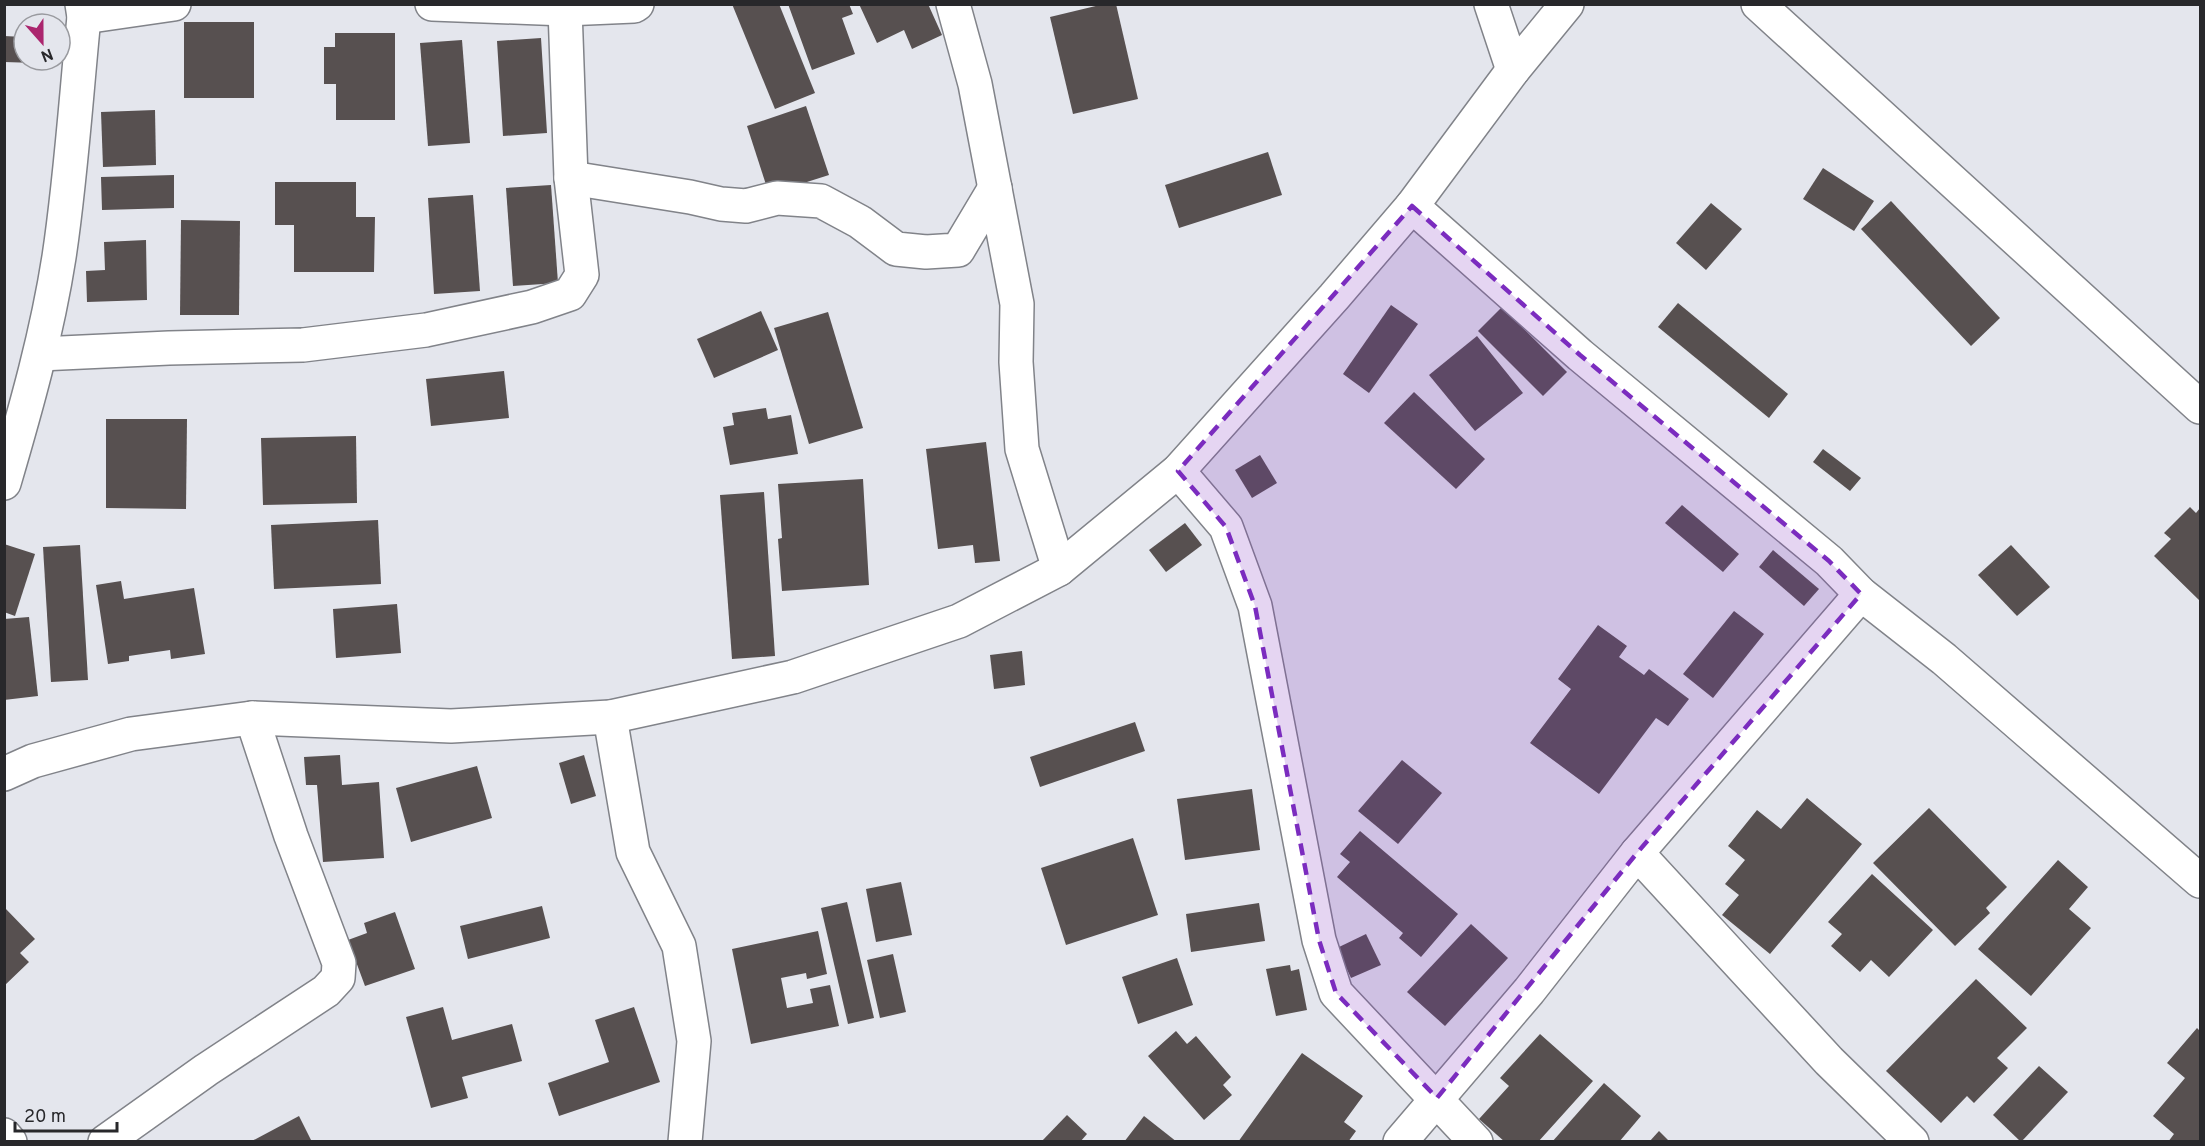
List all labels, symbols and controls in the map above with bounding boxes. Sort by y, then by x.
north arrow [12,12,72,72]
text: N [38,43,56,66]
scale bar [15,1095,117,1133]
text: 20 m [24,1106,66,1129]

